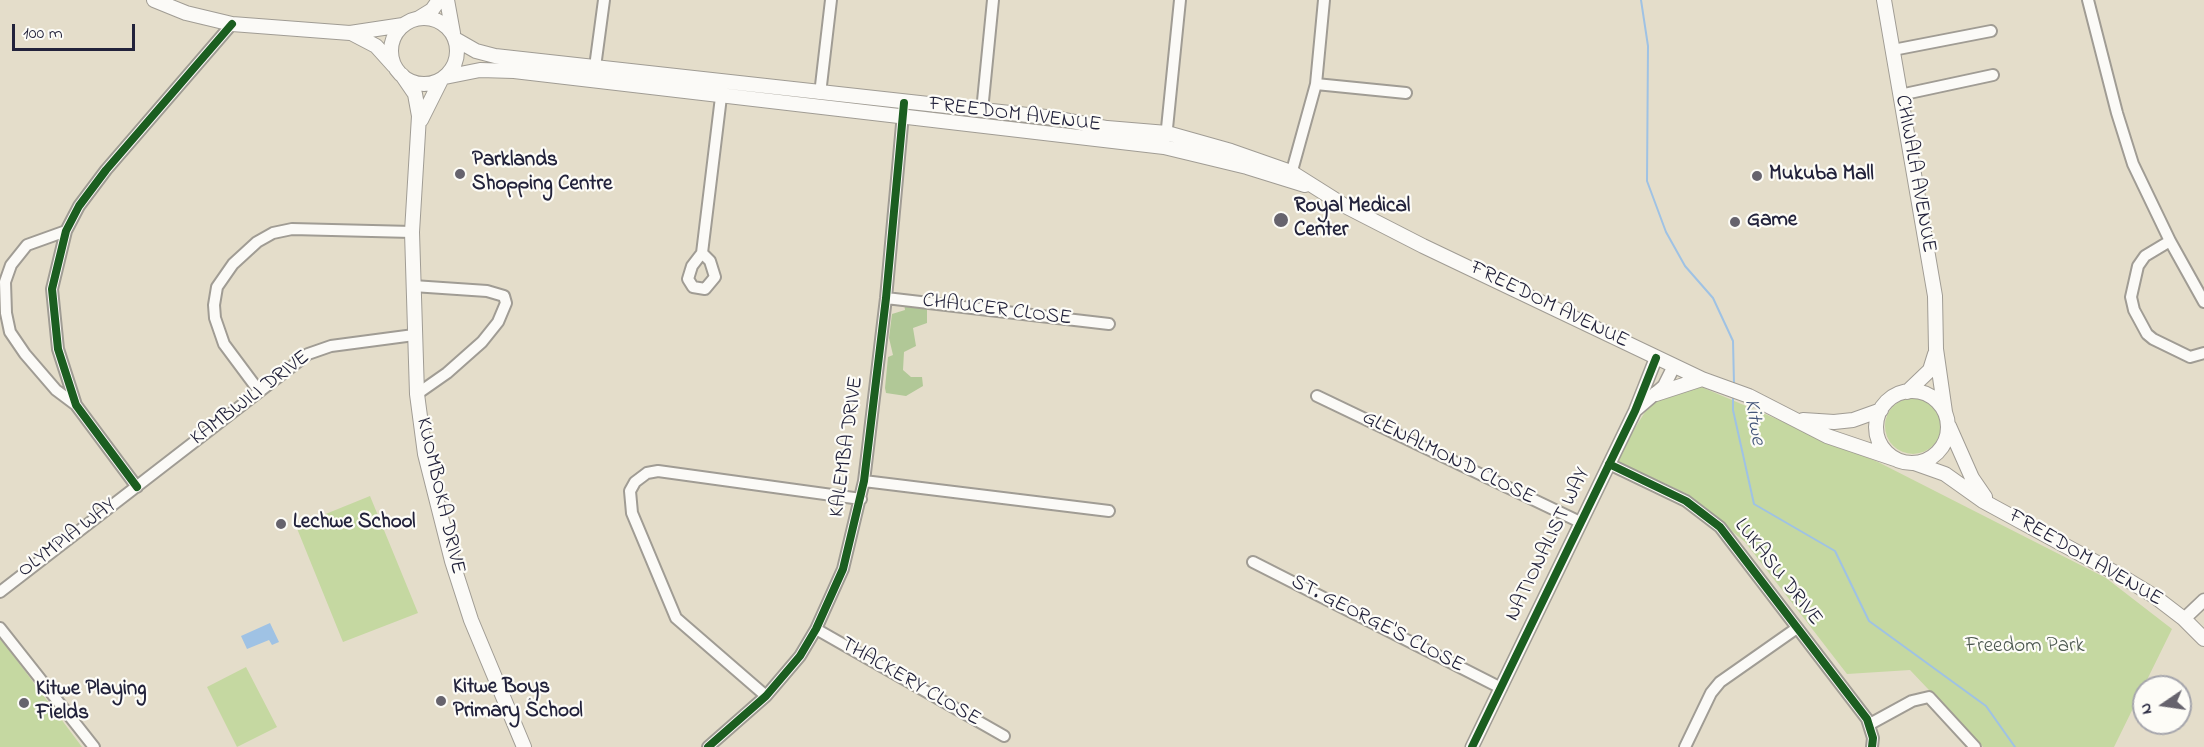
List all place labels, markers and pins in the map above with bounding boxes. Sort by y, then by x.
place label: Parklands Shopping Centre [472,149,612,199]
place label: Mukuba Mall [1769,163,1874,189]
marker: Parklands Shopping Centre [453,167,467,181]
marker: Mukuba Mall [1750,169,1764,183]
place label: Royal Medical Center [1294,195,1410,245]
place label: Game [1747,209,1797,235]
marker: Royal Medical Center [1272,211,1290,229]
marker: Game [1728,215,1742,229]
place label: Lechwe School [293,511,415,537]
marker: Lechwe School [274,517,288,531]
place label: Kitwe Boys Primary School [453,676,583,726]
place label: Kitwe Playing Fields [36,678,146,728]
marker: Kitwe Boys Primary School [434,694,448,708]
marker: Kitwe Playing Fields [17,696,31,710]

